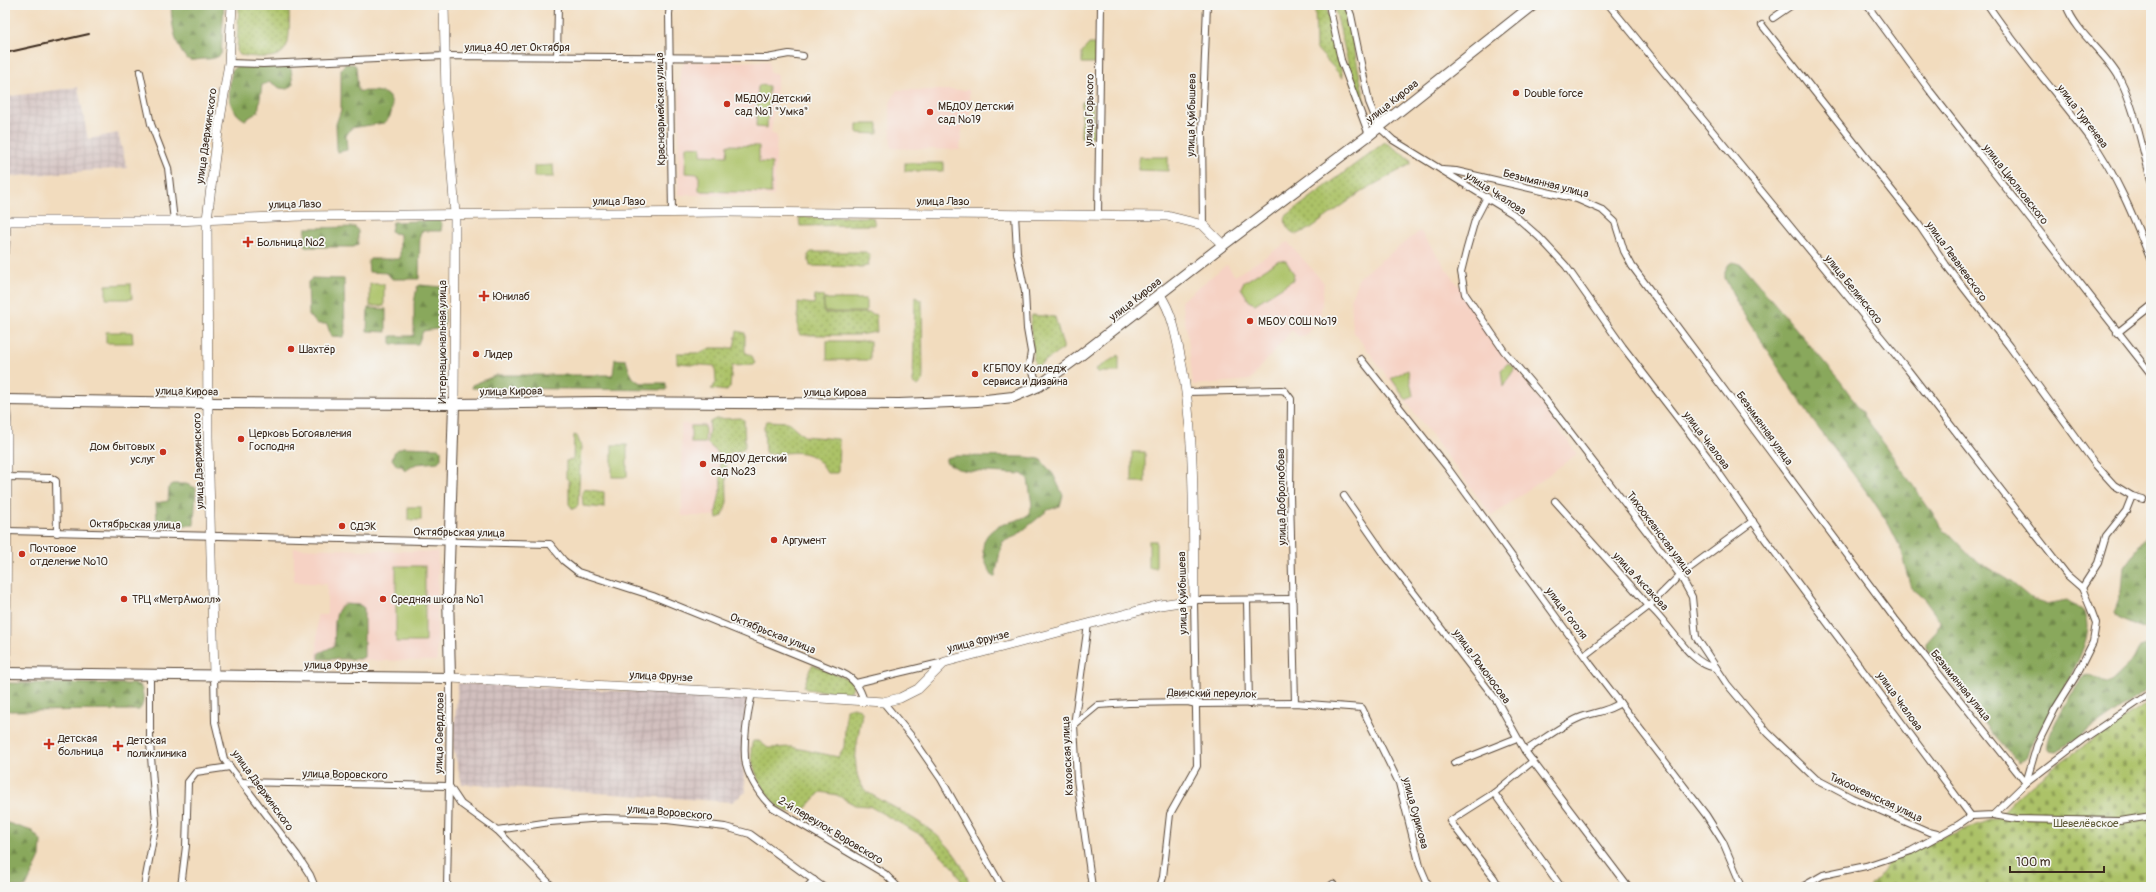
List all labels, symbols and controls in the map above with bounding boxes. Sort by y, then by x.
street label: улица 40 лет Октября [463,41,570,54]
street label: Красноармейская улица [653,52,668,166]
street label: улица Куйбышева [1184,73,1199,158]
street label: улица Горького [1082,74,1097,147]
street label: улица Кирова [1363,77,1421,126]
street label: улица Тургенева [2054,81,2111,151]
street label: улица Дзержинского [193,87,220,186]
place label: Double force [1524,87,1583,100]
marker: Double force [1511,88,1521,98]
place label: МБДОУ Детский сад №1 "Умка" [735,92,811,118]
marker: МБДОУ Детский сад №1 "Умка" [722,99,732,109]
place label: МБДОУ Детский сад №19 [938,100,1014,126]
marker: МБДОУ Детский сад №19 [925,107,935,117]
street label: улица Циолковского [1980,141,2051,227]
street label: Безымянная улица [1502,167,1590,200]
street label: улица Чкалова [1462,169,1528,218]
street label: улица Лазо [592,195,645,208]
street label: улица Лазо [916,195,969,208]
street label: улица Лазо [268,198,322,211]
street label: улица Леваневского [1923,218,1990,304]
marker: Больница №2 [242,236,254,248]
place label: Больница №2 [257,236,325,249]
street label: улица Белинского [1821,251,1885,326]
street label: улица Кирова [1106,275,1164,324]
street label: Интернациональная улица [436,280,449,404]
marker: Юнилаб [478,290,490,302]
place label: Юнилаб [493,290,530,303]
place label: МБОУ СОШ №19 [1258,315,1337,328]
marker: МБОУ СОШ №19 [1245,316,1255,326]
place label: Шахтёр [299,343,335,356]
marker: Шахтёр [286,344,296,354]
place label: Лидер [483,348,513,361]
marker: Лидер [471,349,481,359]
place label: КГБПОУ Колледж сервиса и дизайна [983,362,1068,388]
marker: КГБПОУ Колледж сервиса и дизайна [970,369,980,379]
street label: улица Кирова [155,384,218,399]
street label: улица Кирова [479,384,542,399]
street label: улица Кирова [803,386,866,399]
street label: Безымянная улица [1734,389,1796,468]
street label: улица Чкалова [1680,408,1733,472]
street label: улица Дзержинского [190,412,207,510]
place label: Церковь Богоявления Господня [249,427,351,453]
marker: Церковь Богоявления Господня [236,434,246,444]
place label: Дом бытовых услуг [89,440,155,466]
marker: Дом бытовых услуг [158,447,168,457]
street label: улица Добролюбова [1274,448,1289,547]
place label: МБДОУ Детский сад №23 [711,452,787,478]
marker: МБДОУ Детский сад №23 [698,459,708,469]
street label: Тихоокеанская улица [1624,489,1695,578]
street label: Октябрьская улица [89,517,181,532]
place label: СДЭК [350,520,376,533]
marker: СДЭК [337,521,347,531]
street label: Октябрьская улица [413,525,505,540]
place label: Аргумент [782,534,827,547]
marker: Аргумент [769,535,779,545]
place label: Почтовое отделение №10 [30,542,108,568]
marker: Почтовое отделение №10 [17,549,27,559]
street label: улица Аксакова [1609,549,1671,613]
street label: улица Куйбышева [1175,551,1190,636]
street label: улица Гоголя [1542,584,1590,642]
place label: ТРЦ «МетрАмолл» [132,593,221,606]
place label: Средняя школа №1 [391,593,484,606]
marker: ТРЦ «МетрАмолл» [119,594,129,604]
marker: Средняя школа №1 [378,594,388,604]
street label: Октябрьская улица [728,610,818,657]
street label: улица Ломоносова [1450,626,1513,706]
street label: улица Фрунзе [945,627,1011,656]
street label: Безымянная улица [1928,647,1993,724]
street label: улица Фрунзе [303,658,368,673]
street label: улица Фрунзе [628,668,693,685]
street label: улица Чкалова [1873,669,1925,733]
street label: Двинский переулок [1166,686,1257,701]
street label: улица Свердлова [432,692,447,775]
street label: Каховская улица [1059,716,1076,796]
place label: Детская больница [57,732,103,758]
place label: Детская поликлиника [126,734,187,760]
marker: Детская больница [43,738,55,750]
marker: Детская поликлиника [112,740,124,752]
street label: улица Дзержинского [228,747,296,833]
street label: улица Воровского [301,767,388,782]
street label: Тихоокеанская улица [1827,770,1924,825]
street label: улица Сурикова [1399,775,1431,850]
street label: 2-й переулок Воровского [776,794,886,867]
street label: улица Воровского [626,802,713,823]
park label: Шевелёвское [2054,817,2119,830]
scale bar [2010,848,2104,874]
text: 100 m [2016,855,2051,870]

